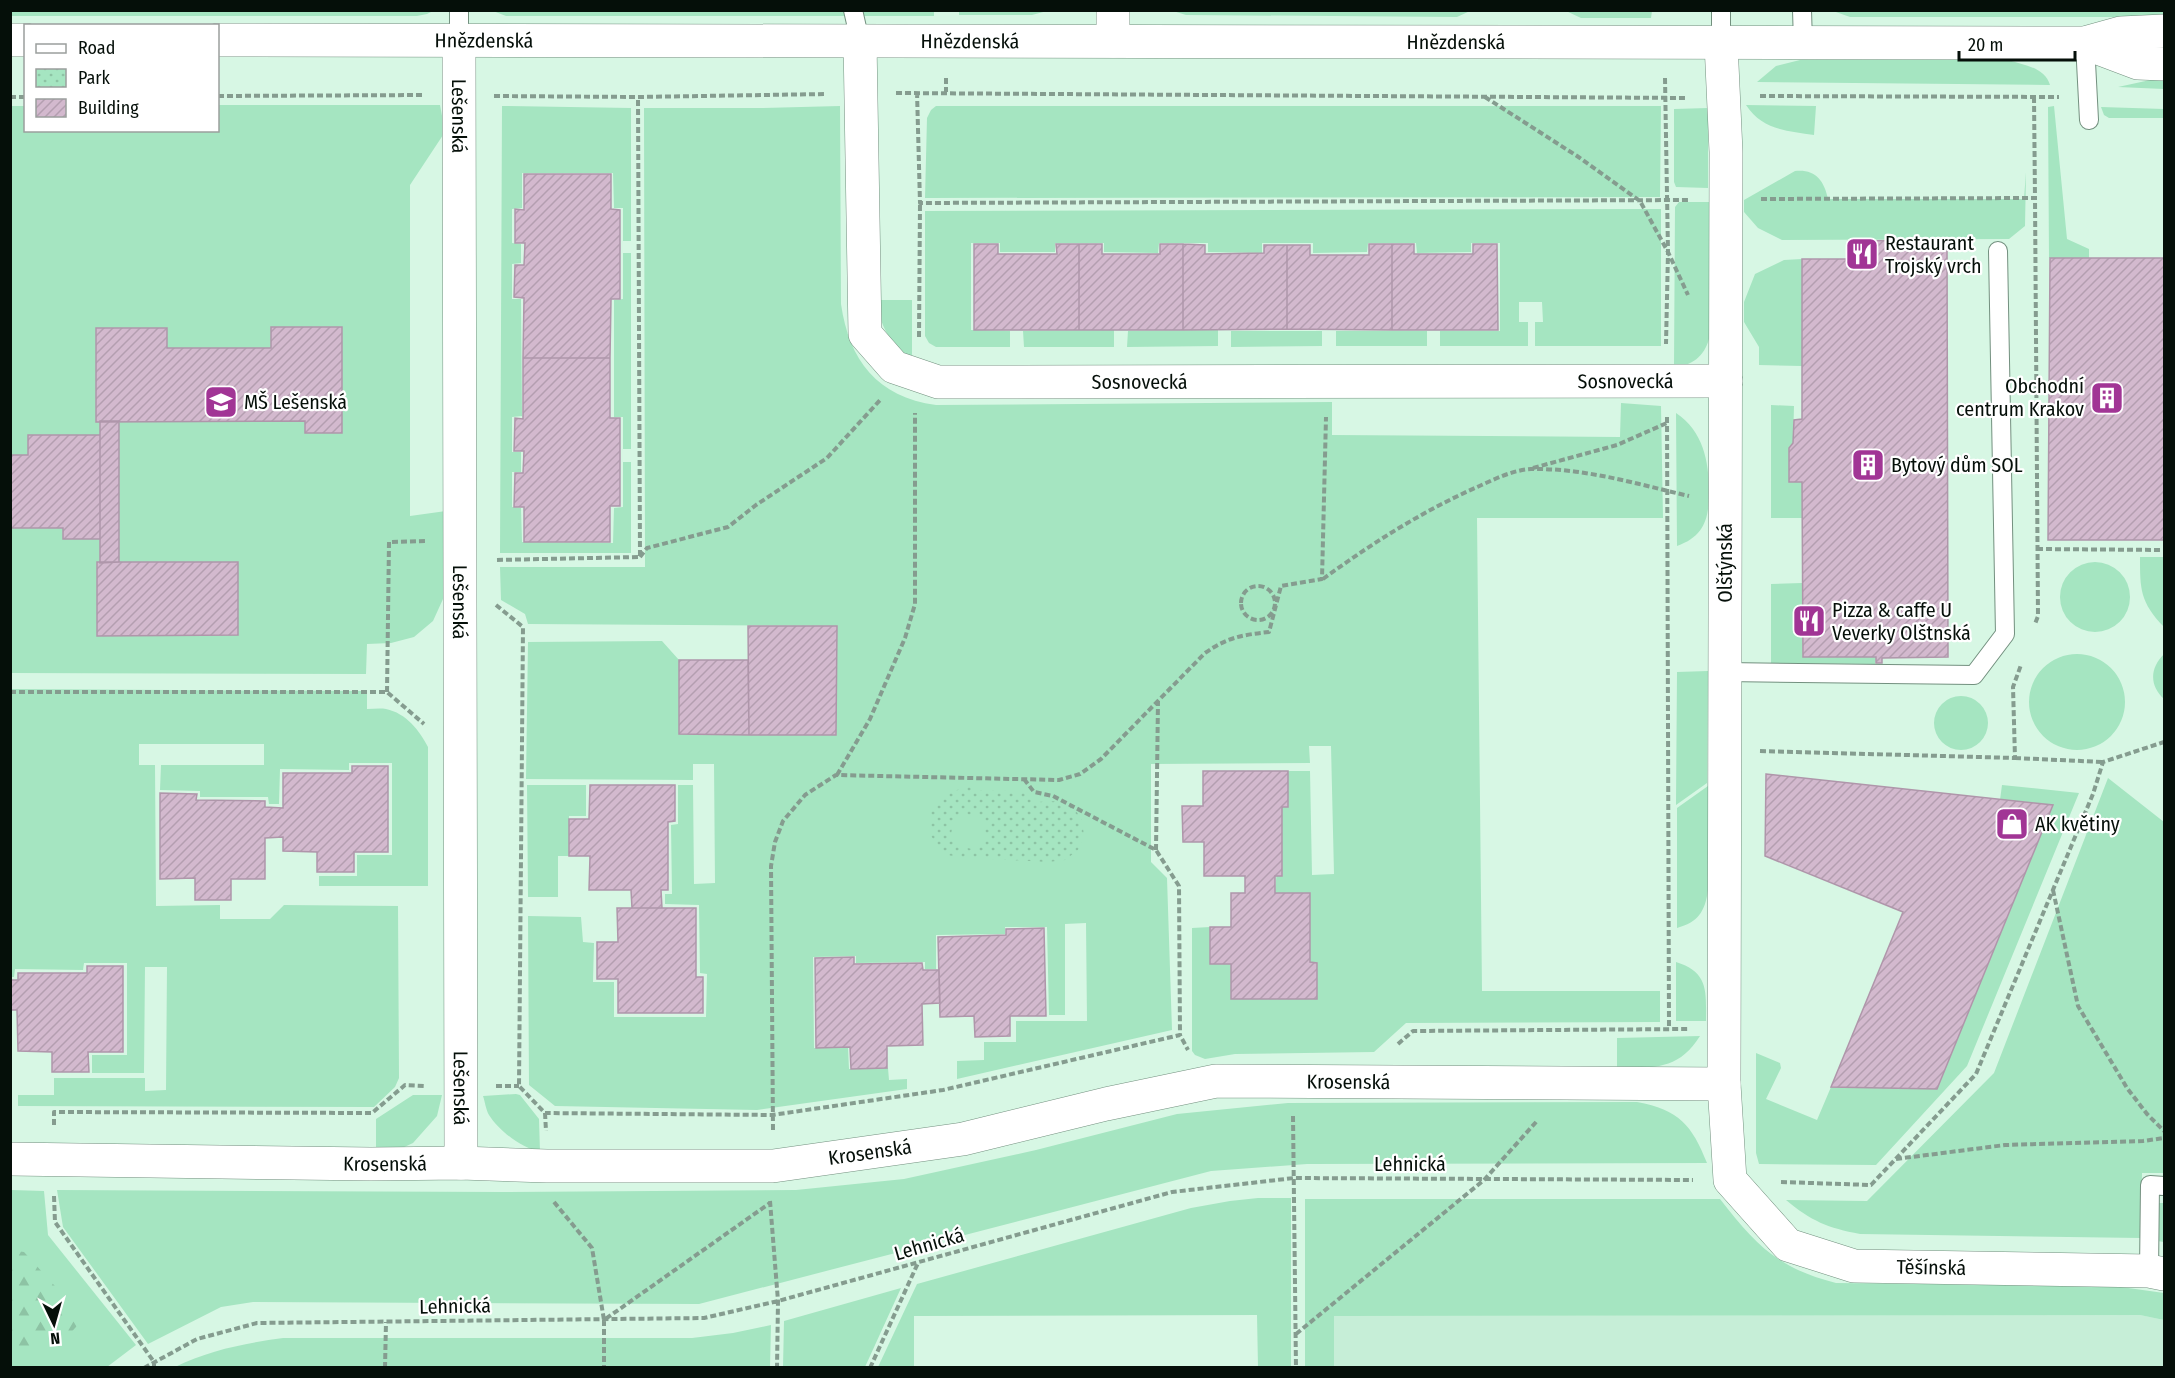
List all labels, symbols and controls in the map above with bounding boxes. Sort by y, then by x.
legend [24,24,219,132]
scale bar [1959,24,2074,62]
street label: Hnězdenská [435,28,533,53]
street label: Hnězdenská [921,29,1019,53]
street label: Hnězdenská [1407,30,1505,54]
text: 20 m [1968,34,2003,56]
text: Road [78,37,115,59]
text: Park [78,67,111,89]
street label: Lešenská [447,79,471,153]
text: Building [78,97,139,119]
place label: Restaurant Trojský vrch [1885,231,1982,278]
restaurant icon: Restaurant Trojský vrch [1844,236,1880,272]
street label: Sosnovecká [1577,369,1674,393]
street label: Sosnovecká [1091,370,1188,394]
place label: Obchodní centrum Krakov [1956,374,2084,421]
building icon: Obchodní centrum Krakov [2089,380,2125,416]
school or university icon: MŠ Lešenská [203,384,239,420]
place label: MŠ Lešenská [244,390,347,414]
building icon: Bytový dům SOL [1850,447,1886,483]
place label: Bytový dům SOL [1891,453,2023,477]
street label: Olštýnská [1713,523,1737,603]
street label: Lešenská [448,565,472,639]
place label: Pizza & caffe U Veverky Olštnská [1832,598,1971,645]
restaurant icon: Pizza & caffe U Veverky Olštnská [1791,603,1827,639]
shop icon: AK květiny [1994,806,2030,842]
place label: AK květiny [2035,812,2120,836]
street label: Lešenská [449,1051,473,1125]
street label: Krosenská [1306,1070,1390,1094]
street label: Krosenská [827,1134,913,1170]
street label: Krosenská [343,1151,427,1176]
street label: Lehnická [1374,1152,1446,1176]
street label: Lehnická [891,1223,967,1265]
street label: Těšínská [1896,1255,1966,1280]
street label: Lehnická [419,1293,491,1319]
north arrow [24,1294,84,1354]
text: N [50,1329,61,1348]

